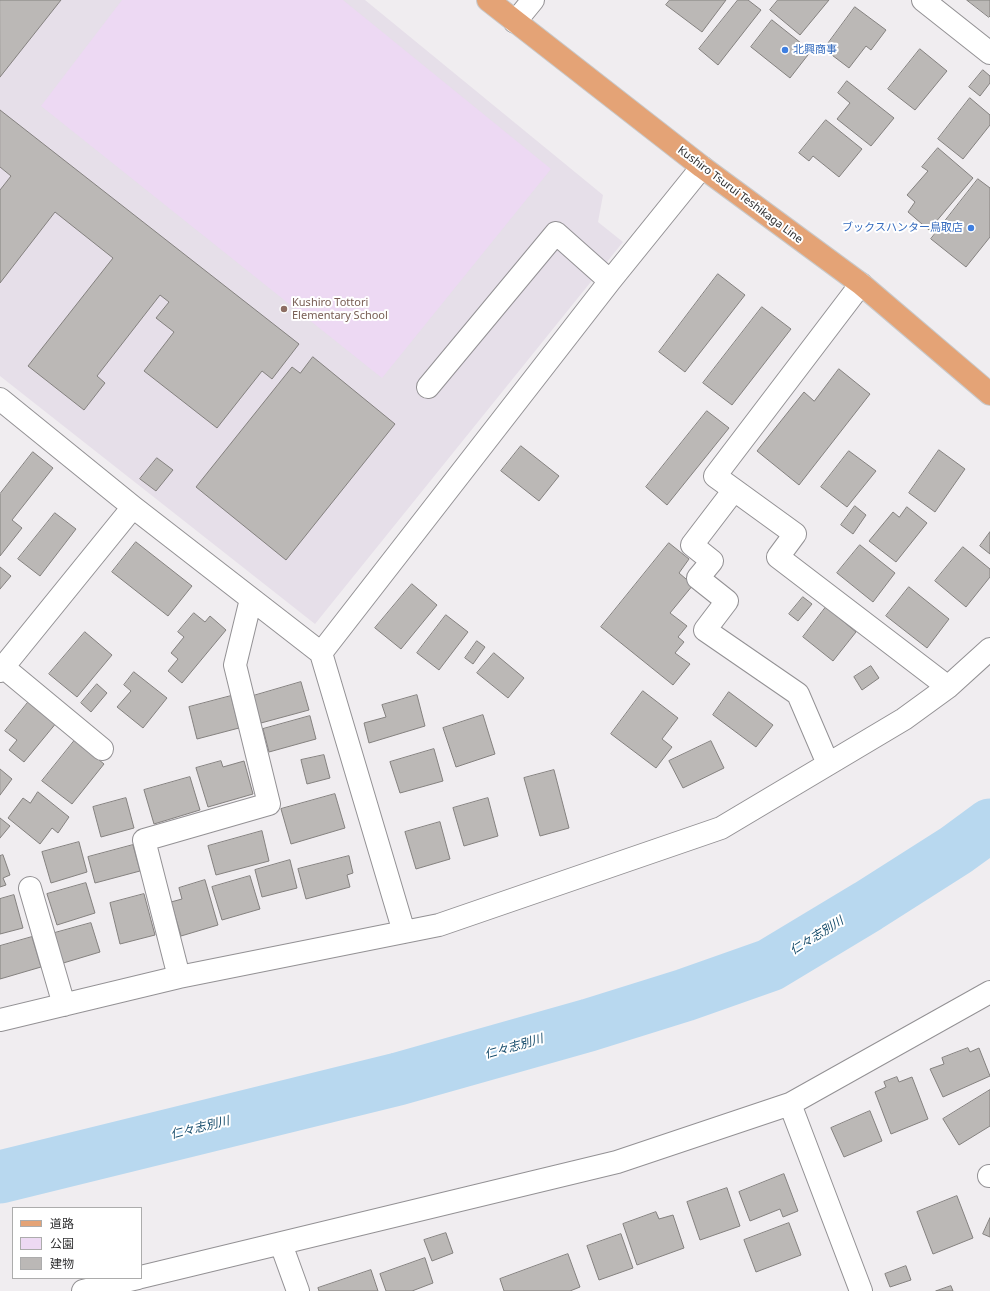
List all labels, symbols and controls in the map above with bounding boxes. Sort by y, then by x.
place label: 北興商事 [793,43,837,57]
marker: 北興商事 [780,45,790,55]
street label: Kushiro Tsurui Teshikaga Line [675,144,805,246]
place label: ブックスハンター鳥取店 [842,221,963,235]
marker: ブックスハンター鳥取店 [966,223,976,233]
place label: Kushiro Tottori Elementary School [292,296,388,322]
marker: Kushiro Tottori Elementary School [279,304,289,314]
water label: 仁々志別川 [788,914,846,958]
water label: 仁々志別川 [483,1032,545,1062]
water label: 仁々志別川 [169,1114,231,1142]
legend [12,1207,142,1279]
text: 道路 [50,1215,74,1232]
text: 公園 [50,1235,74,1252]
text: 建物 [50,1255,74,1272]

